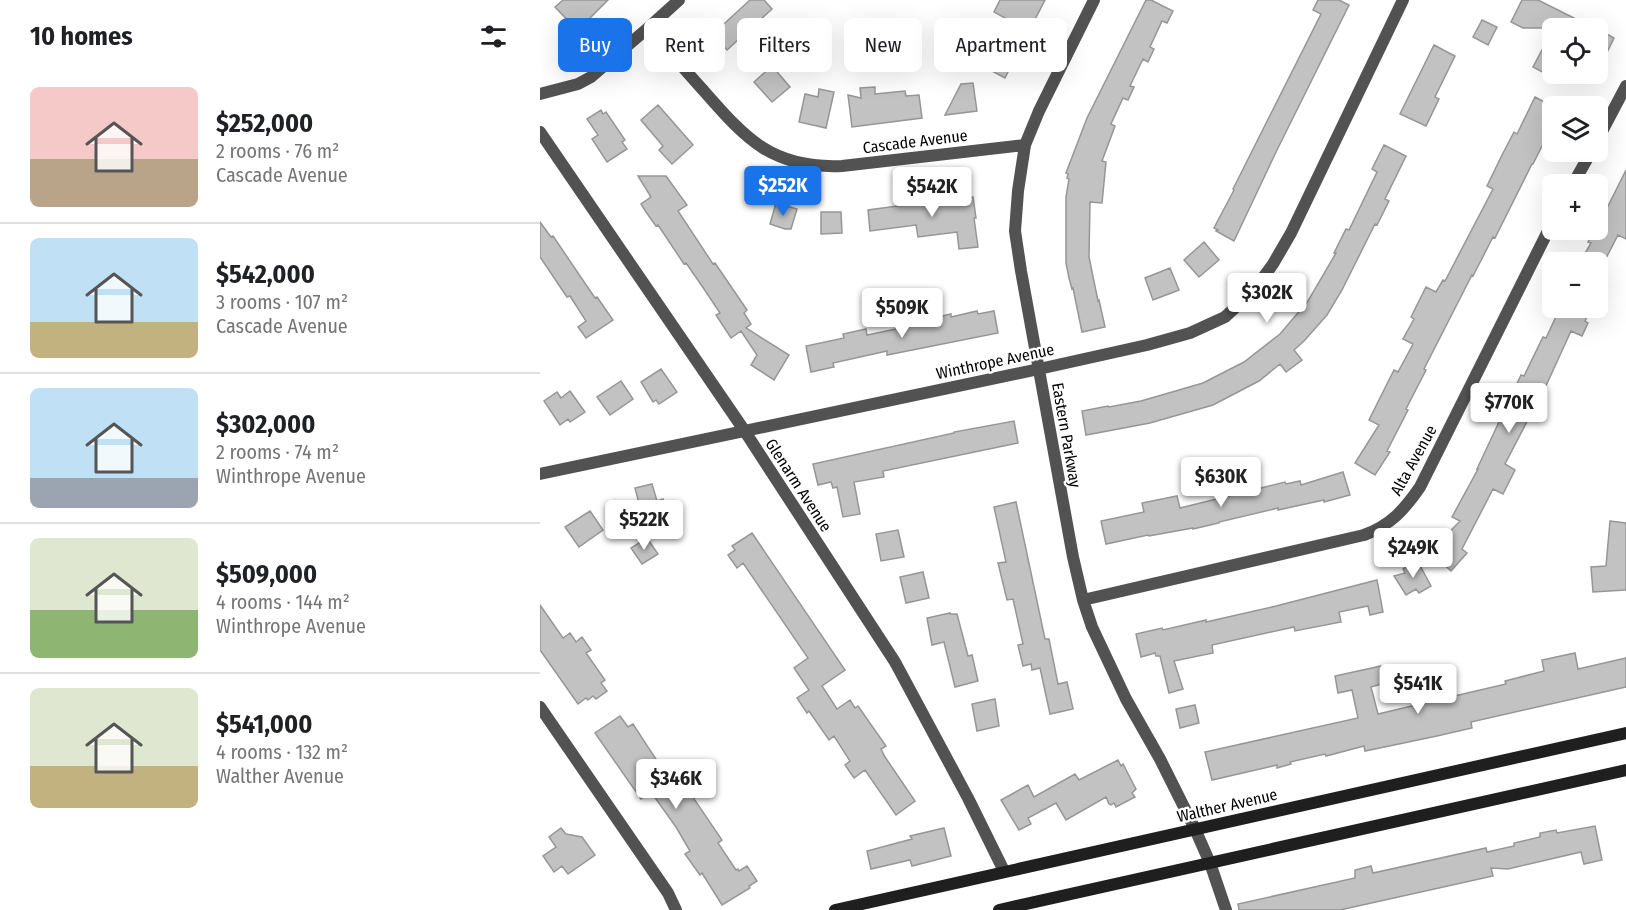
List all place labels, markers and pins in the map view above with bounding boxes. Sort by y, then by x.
pin: $252K [741,166,825,217]
pin: $542K [890,167,974,218]
pin: $302K [1225,273,1309,324]
pin: $509K [860,288,944,339]
pin: $770K [1467,383,1551,434]
pin: $630K [1179,457,1263,508]
pin: $522K [602,500,686,551]
pin: $249K [1371,528,1455,579]
pin: $541K [1376,664,1460,715]
pin: $346K [634,759,718,810]

